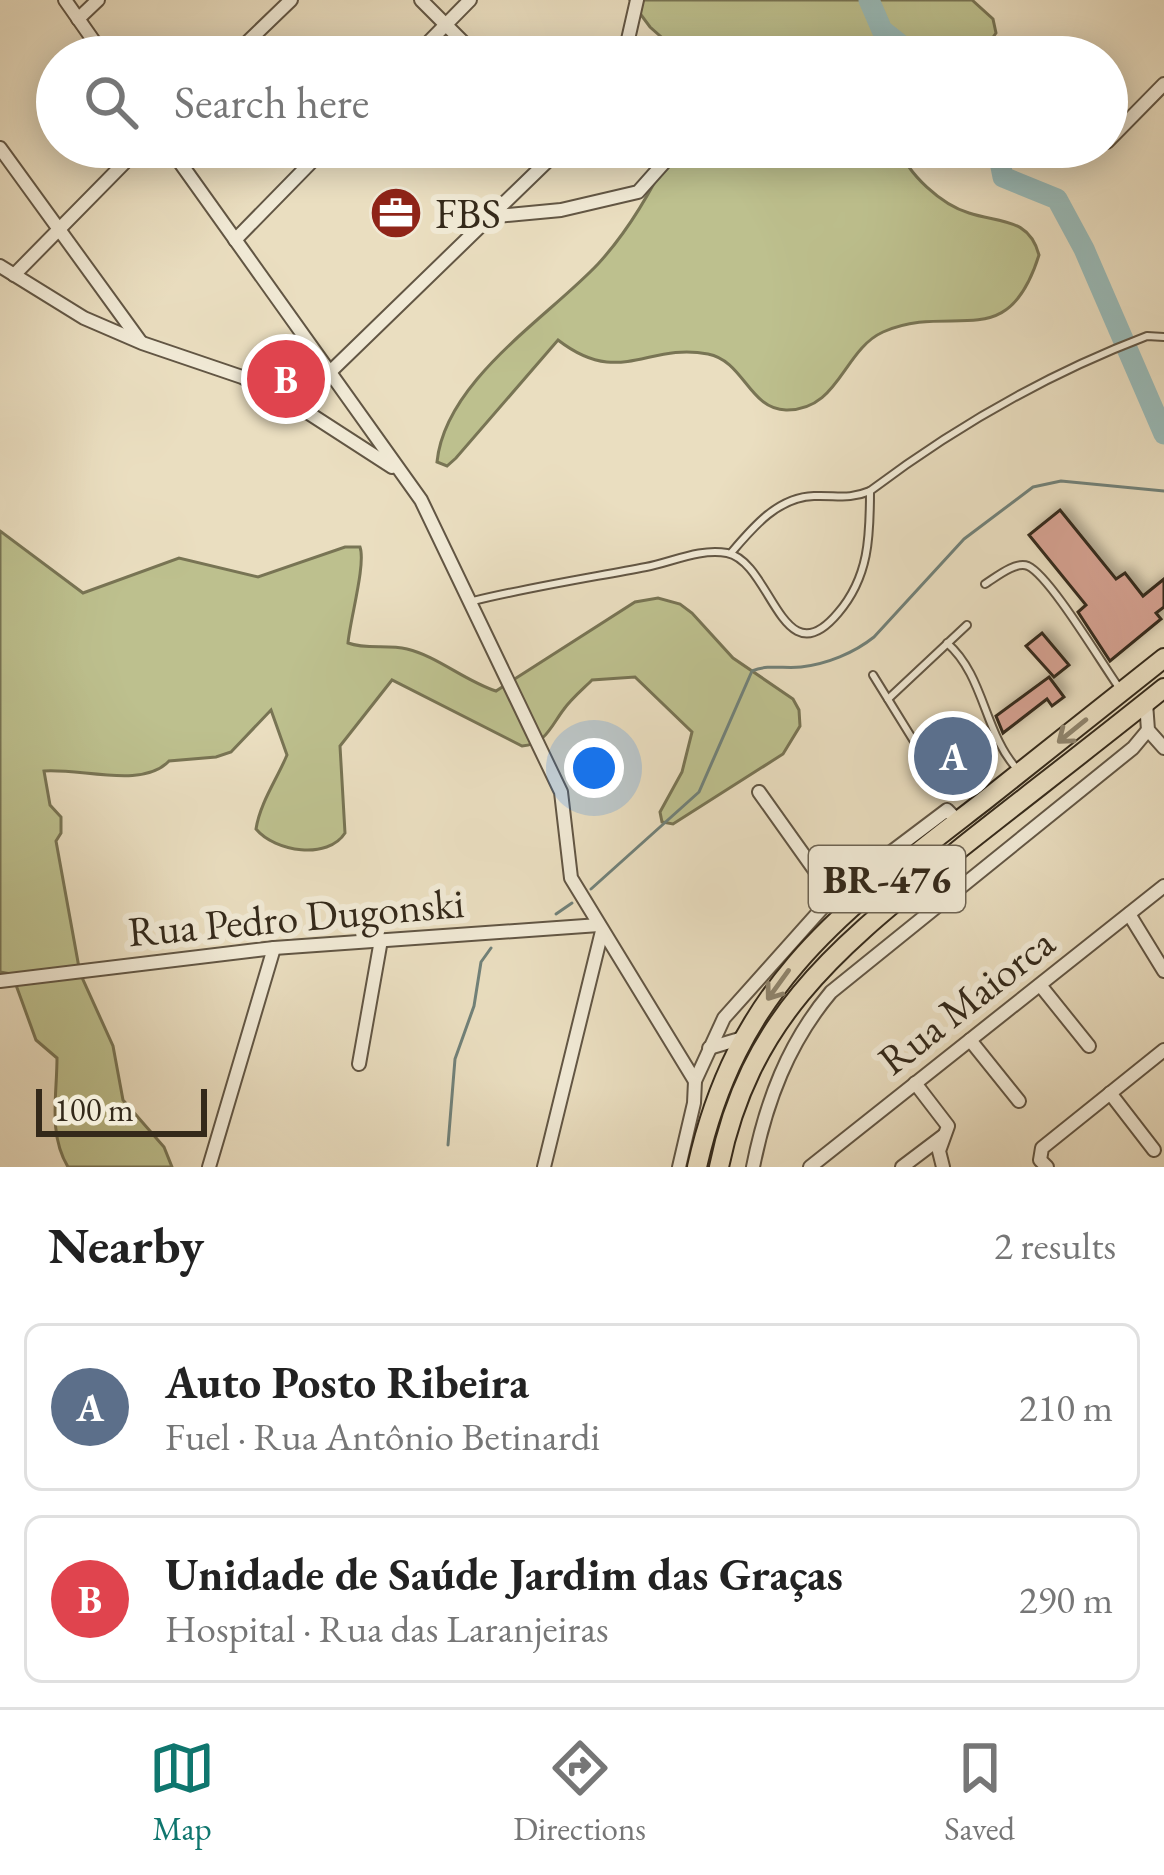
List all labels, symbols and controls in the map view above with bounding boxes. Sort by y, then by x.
search box [36,36,1128,168]
icon: search [78,69,144,135]
text: Search here [174,73,369,131]
office icon: FBS [368,185,424,241]
place label: FBS [435,186,501,241]
pin: B [247,334,325,424]
pin: A [914,711,992,801]
one-way arrow [1057,717,1089,744]
your location [564,738,624,798]
road number: BR-476 [809,846,965,912]
street label: Rua Pedro Dugonski [126,875,466,959]
street label: Rua Maiorca [867,915,1066,1087]
one-way arrow [765,968,791,1001]
scale bar [36,1083,207,1136]
text: 100 m [54,1088,134,1131]
text: Nearby [48,1212,204,1278]
text: 2 results [994,1220,1116,1271]
text: Auto Posto Ribeira [165,1353,529,1411]
text: A [76,1382,104,1433]
text: 210 m [1019,1382,1113,1433]
text: Fuel · Rua Antônio Betinardi [165,1411,600,1462]
text: Unidade de Saúde Jardim das Graças [165,1545,843,1603]
text: B [78,1574,102,1625]
text: 290 m [1019,1574,1113,1625]
text: Hospital · Rua das Laranjeiras [165,1603,609,1654]
tab: Map [149,1735,215,1850]
tab: Directions [513,1735,646,1850]
tab: Saved [944,1735,1015,1850]

